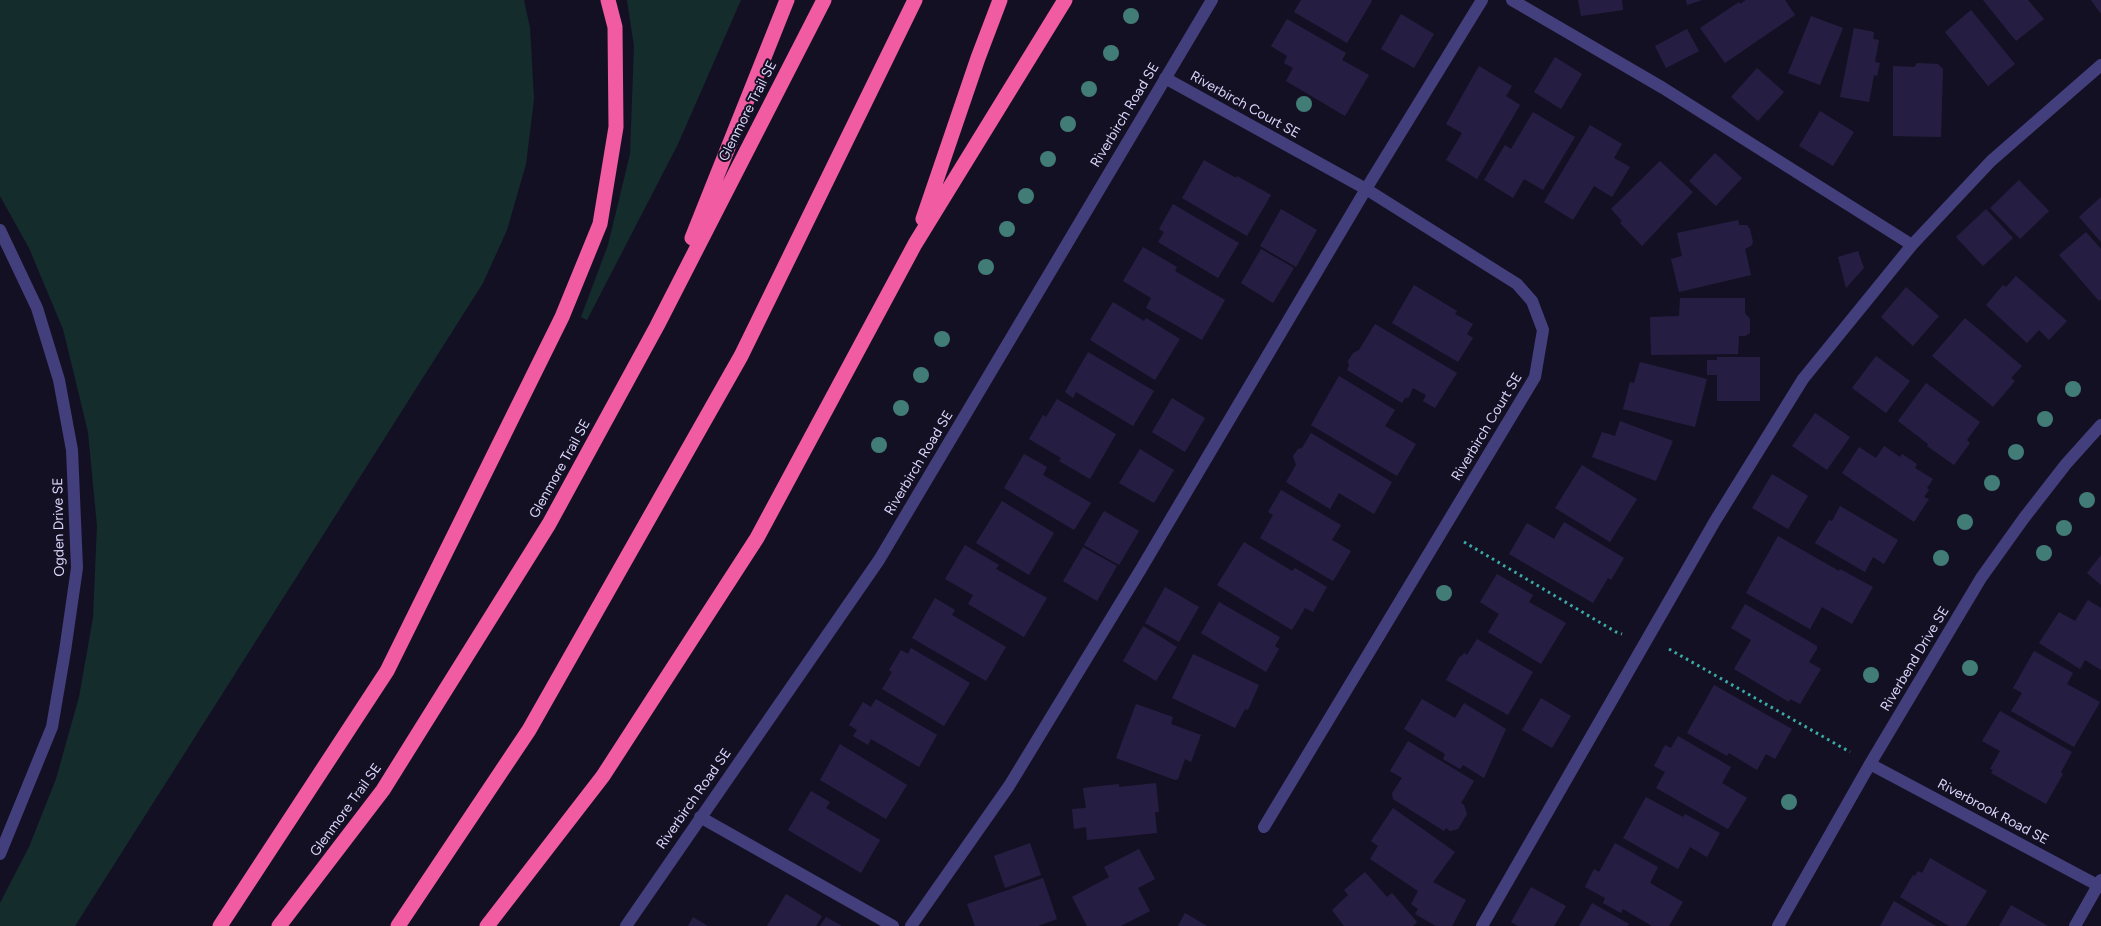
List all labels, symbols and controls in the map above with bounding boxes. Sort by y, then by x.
street label: Glenmore Trail SE [715,58,781,164]
street label: Riverbirch Road SE [1087,60,1163,170]
street label: Riverbirch Court SE [1187,68,1303,142]
street label: Riverbirch Court SE [1448,370,1526,484]
street label: Riverbirch Road SE [881,408,957,518]
street label: Glenmore Trail SE [526,417,594,521]
street label: Ogden Drive SE [50,477,68,577]
street label: Riverbend Drive SE [1877,603,1953,715]
street label: Riverbirch Road SE [653,745,735,853]
street label: Glenmore Trail SE [307,760,385,860]
street label: Riverbrook Road SE [1935,776,2051,848]

